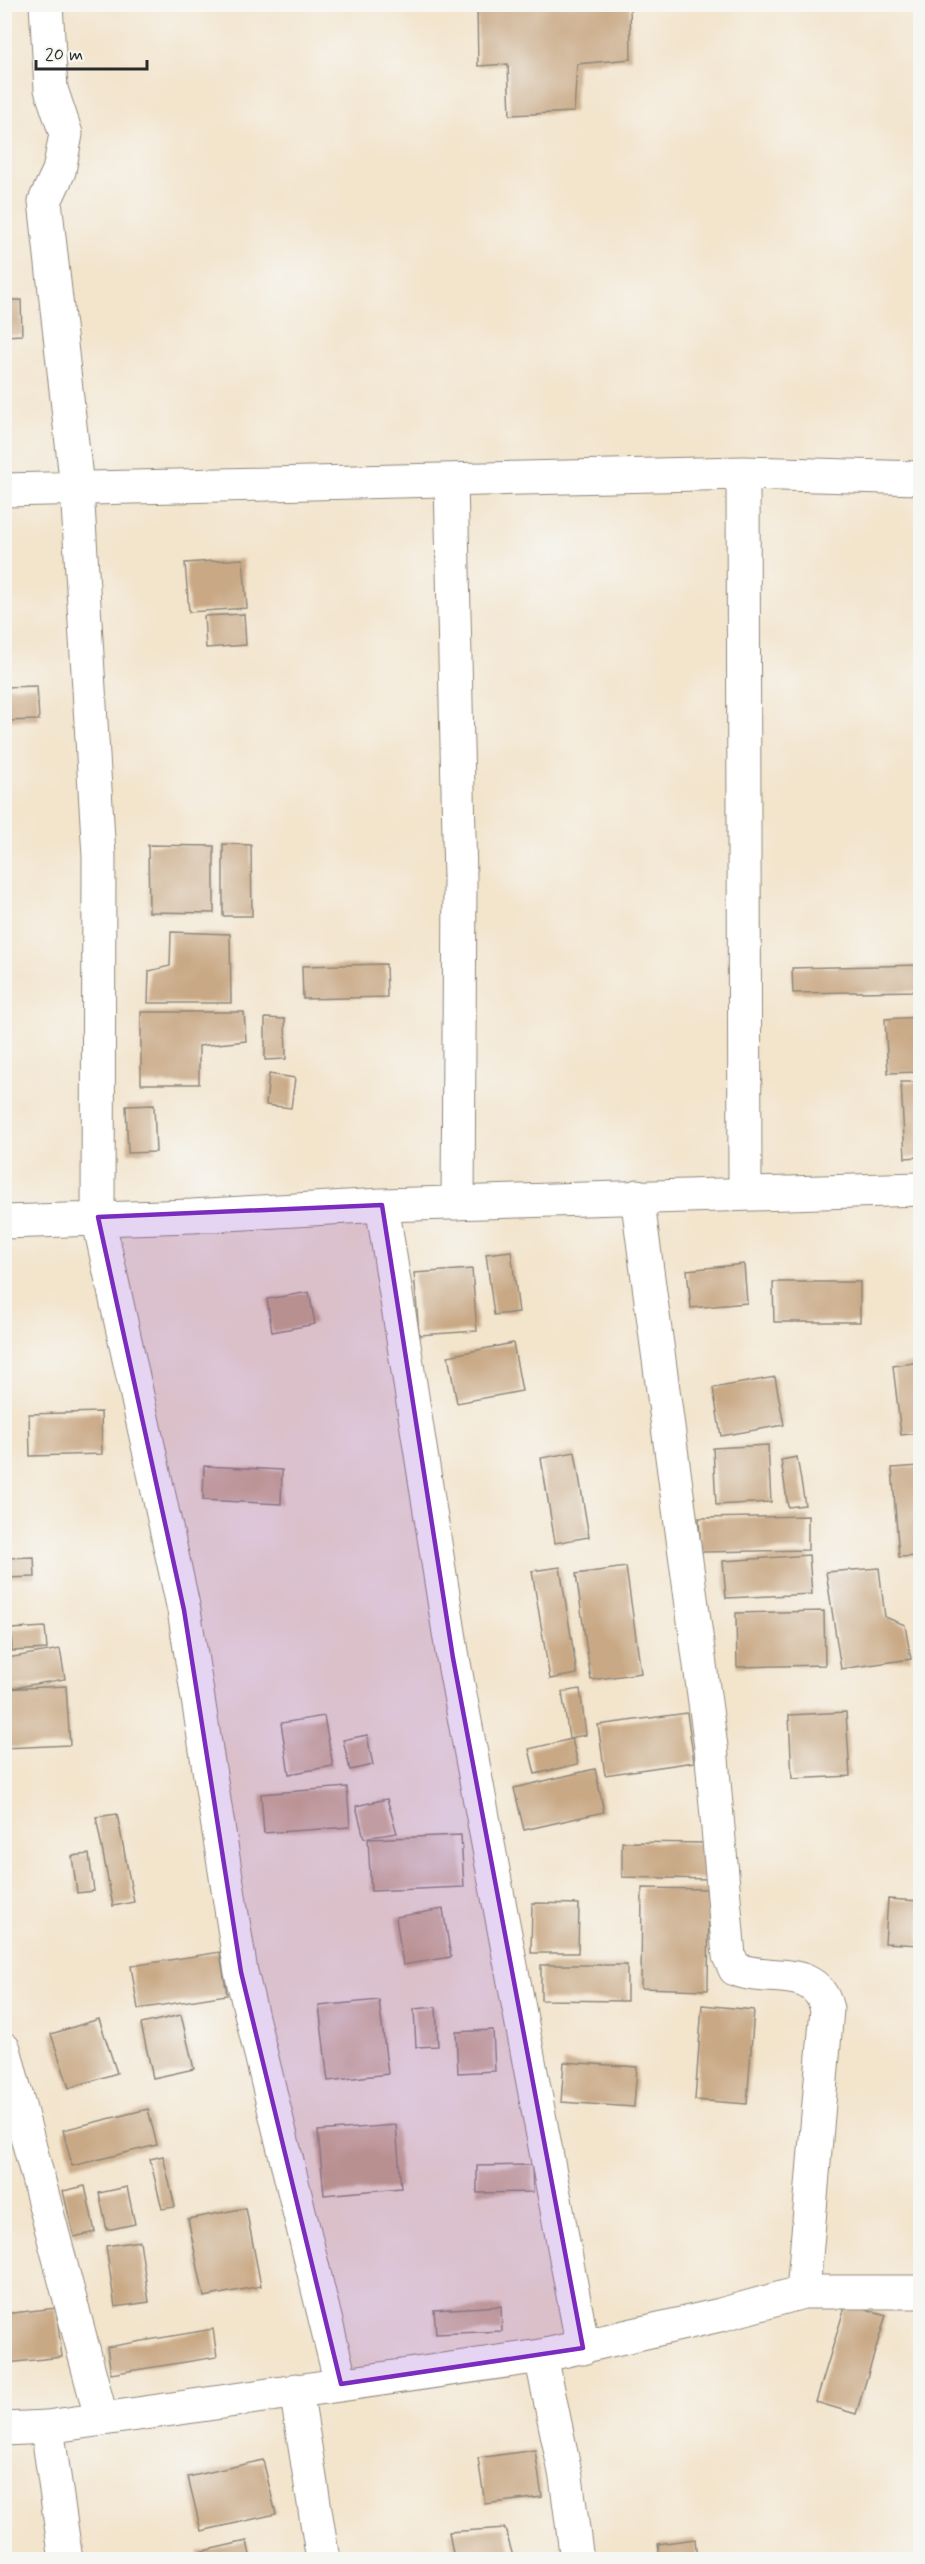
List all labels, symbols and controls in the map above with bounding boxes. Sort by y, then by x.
scale bar [36,33,147,71]
text: 20 m [45,43,83,67]

